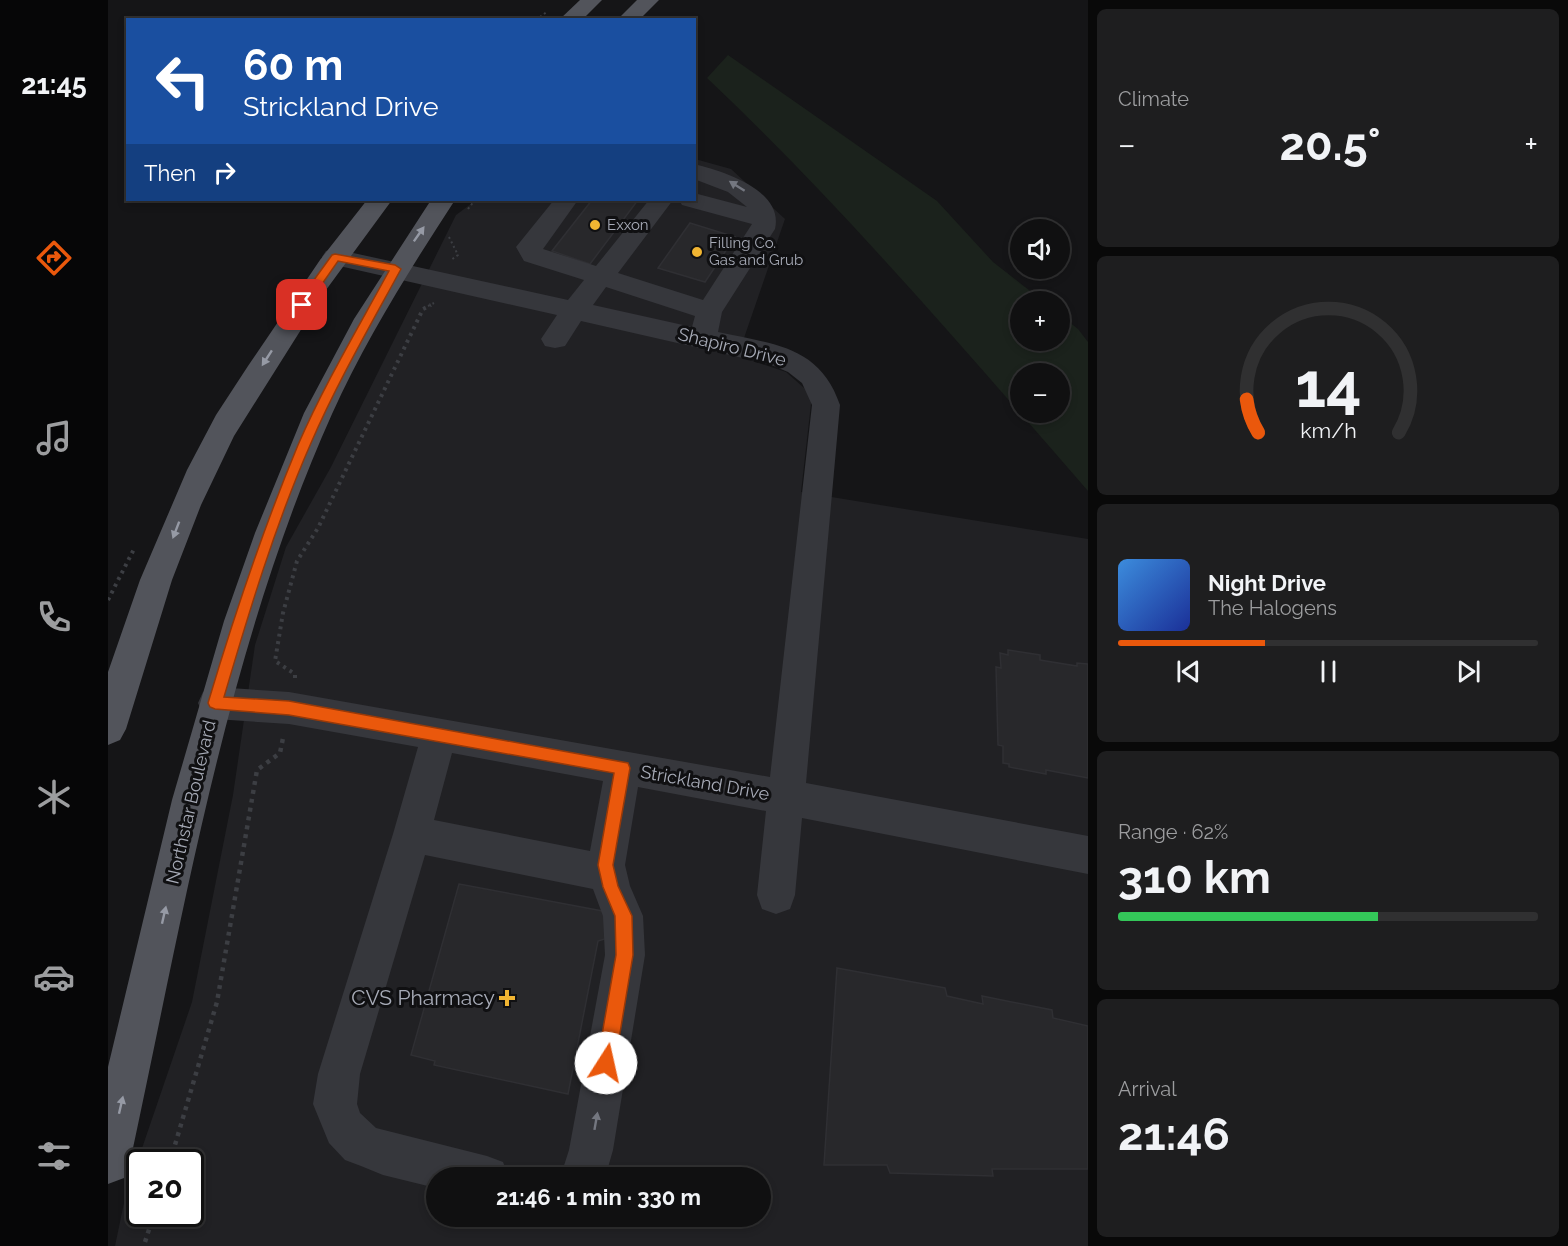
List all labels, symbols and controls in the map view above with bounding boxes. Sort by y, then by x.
text: 60 m [243,41,343,90]
icon: left [144,42,222,120]
text: 21:45 [21,69,87,100]
text: Climate [1118,87,1189,111]
text: Strickland Drive [243,91,439,122]
text: 20.5° [1280,118,1380,171]
text: − [1118,125,1136,164]
text: + [1524,125,1538,164]
icon: right [208,156,241,189]
text: Then [144,160,196,186]
one-way arrow [728,181,745,192]
place label: Exxon [607,216,649,234]
marker: Exxon [588,218,602,232]
map controls [1010,219,1070,423]
button: sound [1010,219,1070,279]
one-way arrow [413,227,425,243]
place label: Filling Co. Gas and Grub [709,234,803,269]
icon: directions [33,237,75,279]
marker: Filling Co. Gas and Grub [690,245,704,259]
pin [276,279,327,330]
icon: arrive [285,288,318,321]
button: + [1010,291,1070,351]
street label: Shapiro Drive [676,323,789,370]
text: 14 [1295,348,1361,422]
one-way arrow [261,349,273,365]
button: − [1010,363,1070,423]
icon: music [33,417,75,459]
text: km/h [1300,418,1356,443]
one-way arrow [171,521,181,539]
text: Night Drive [1208,570,1326,596]
icon: phone [33,596,75,638]
text: The Halogens [1208,596,1337,620]
icon: previous [1172,655,1205,688]
icon: pause [1312,655,1345,688]
icon: next [1452,655,1485,688]
street label: Northstar Boulevard [161,718,220,886]
street label: Strickland Drive [639,761,772,804]
icon: climate [33,776,75,818]
text: Range · 62% [1118,820,1228,844]
text: 310 km [1118,851,1271,904]
one-way arrow [160,905,170,924]
icon: car [33,956,75,998]
place label: CVS Pharmacy [351,985,495,1010]
marker: CVS Pharmacy [500,991,514,1005]
position arrow [574,1031,638,1095]
text: Arrival [1118,1077,1177,1101]
one-way arrow [117,1095,126,1114]
text: 21:46 [1118,1108,1230,1161]
one-way arrow [592,1111,601,1130]
icon: filters [33,1135,75,1177]
speed limit sign: 20 [126,1149,204,1227]
text: 21:46 · 1 min · 330 m [496,1184,701,1210]

